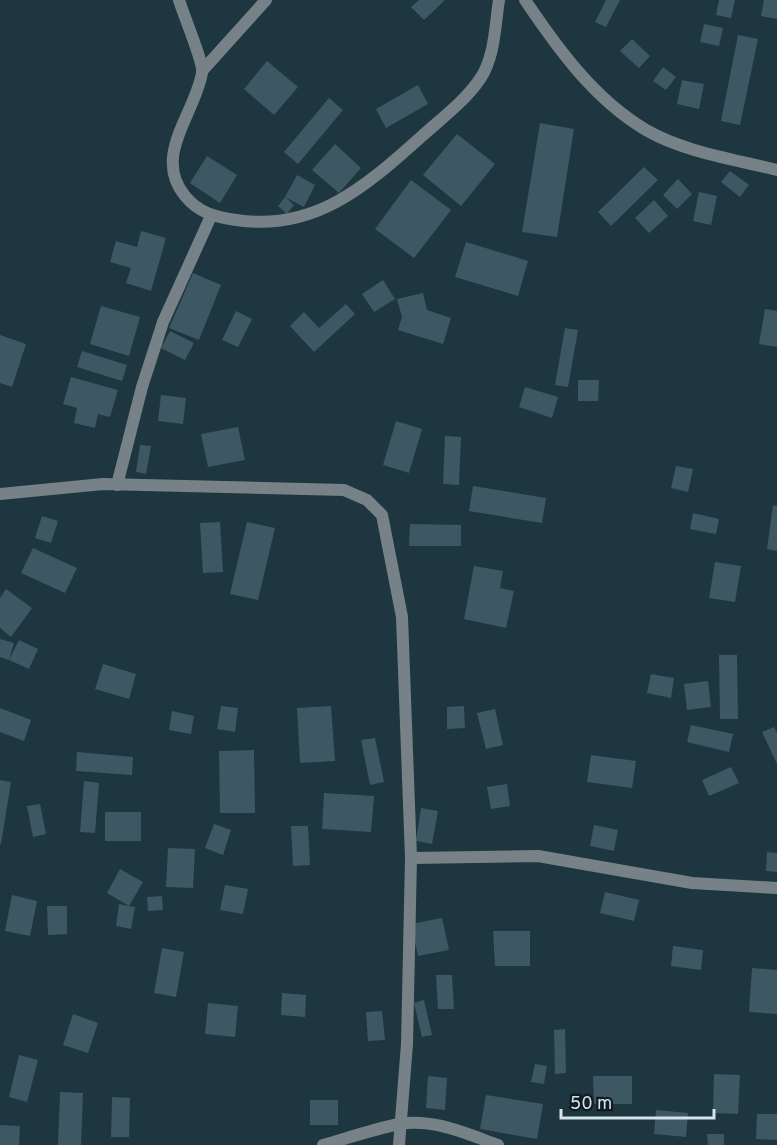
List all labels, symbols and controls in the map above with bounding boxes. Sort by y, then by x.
scale bar [561,1082,714,1120]
text: 50 m [570,1093,612,1116]

